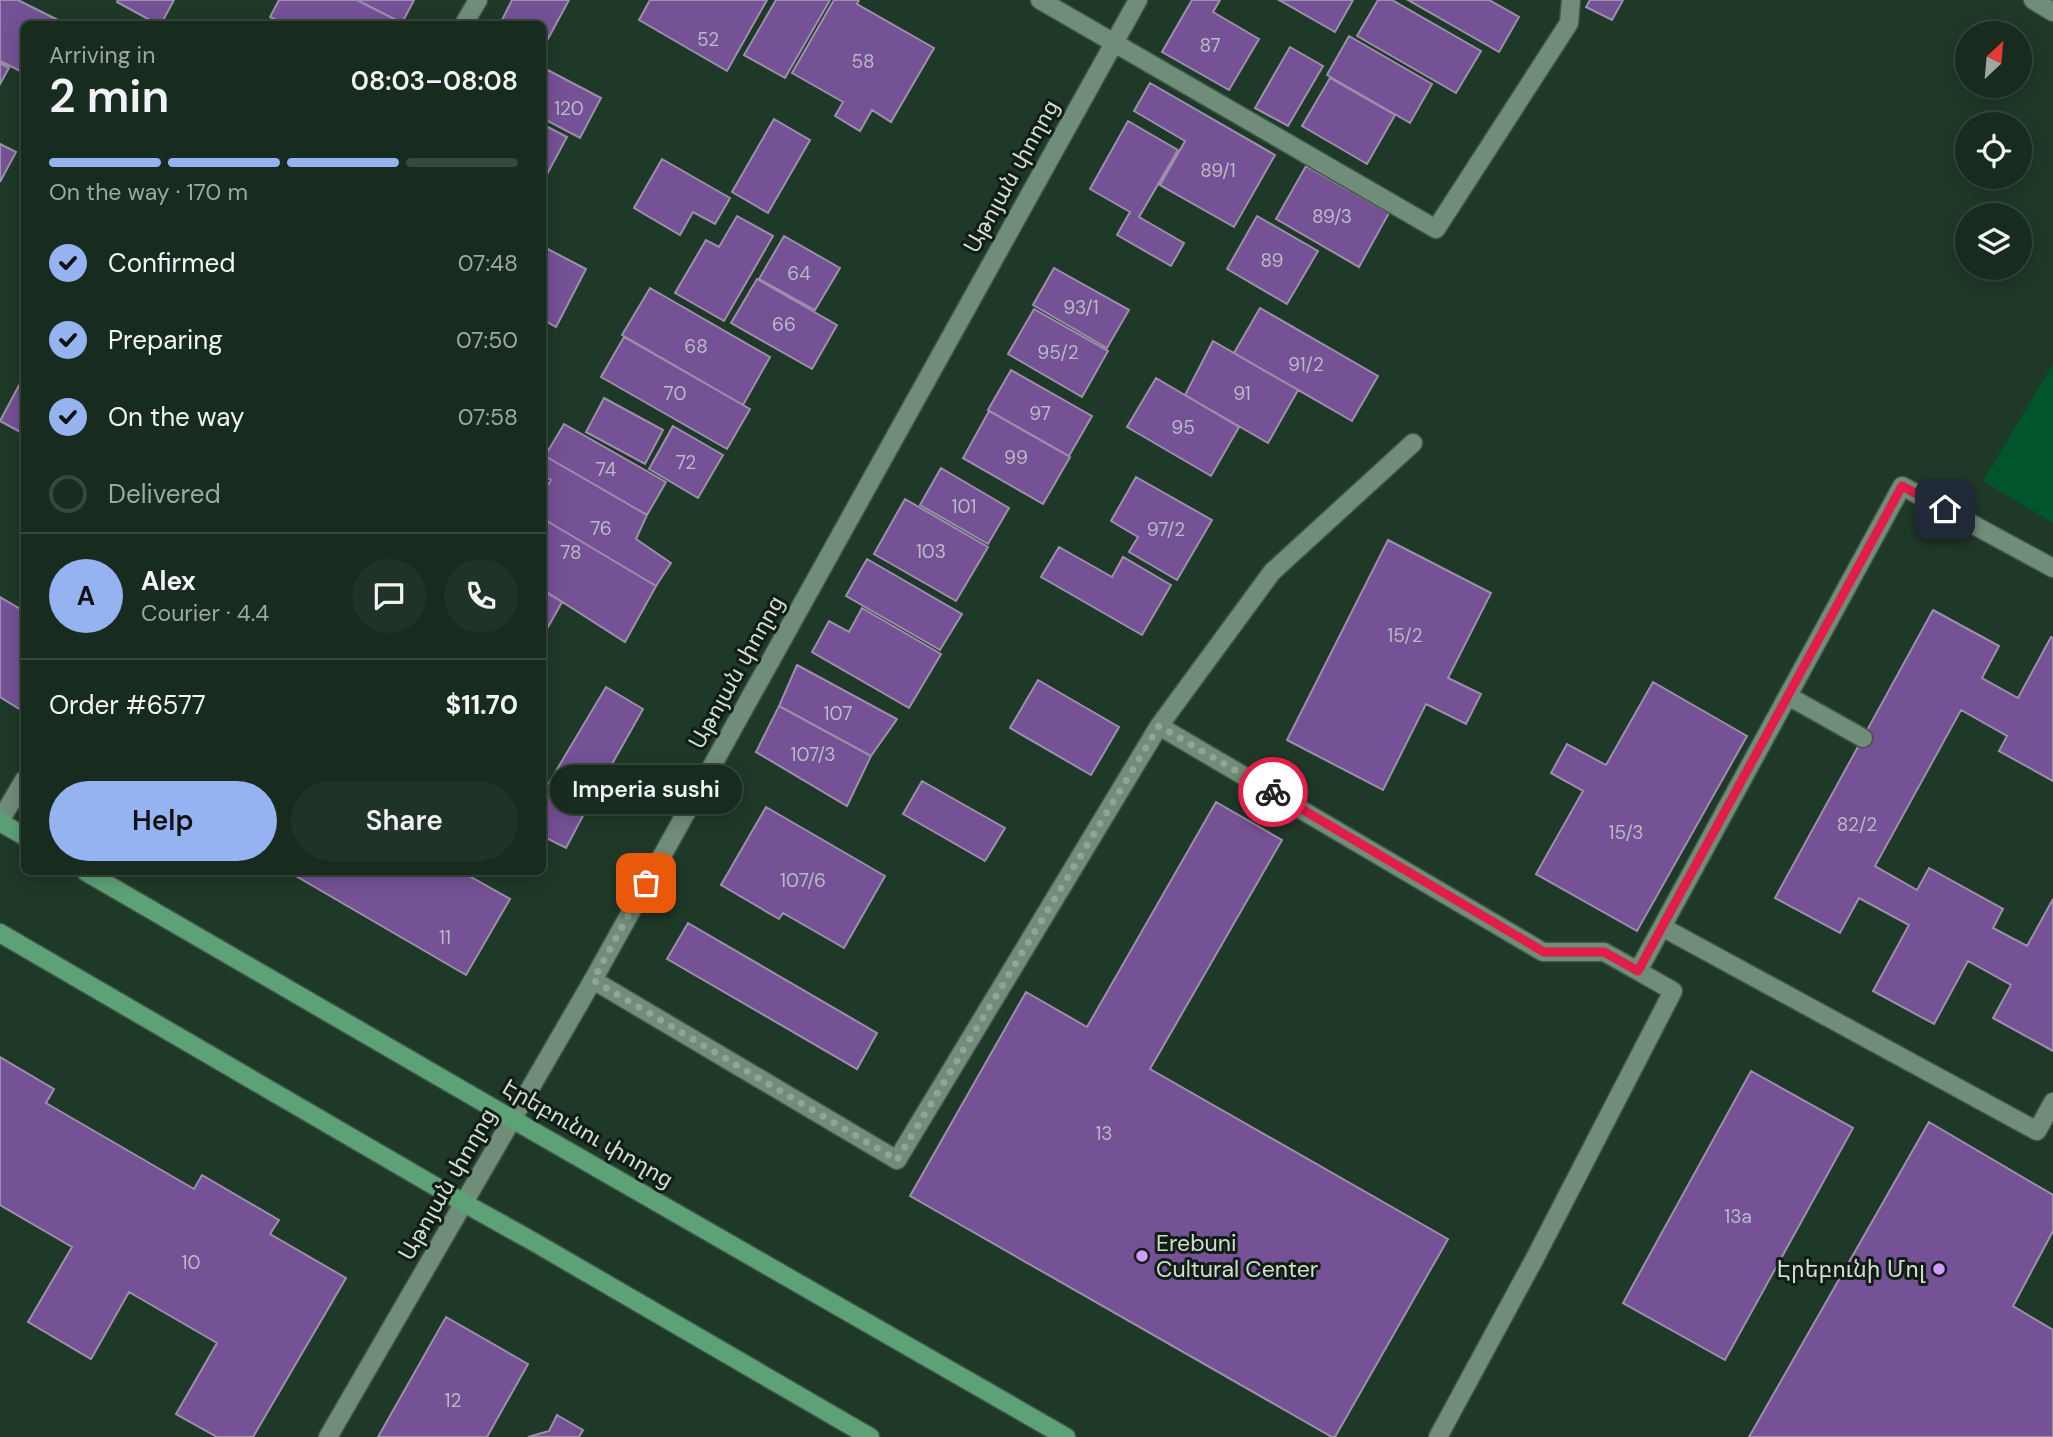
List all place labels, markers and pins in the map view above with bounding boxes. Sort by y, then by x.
pin [1915,479,1975,539]
callout: Imperia sushi [550,764,742,813]
pin [616,853,676,913]
place label: Erebuni Cultural Center [1156,1228,1318,1284]
marker: Erebuni Cultural Center [1134,1248,1150,1264]
place label: Էրեբունի Մոլ [1777,1254,1926,1284]
marker: Էրեբունի Մոլ [1931,1261,1947,1277]

